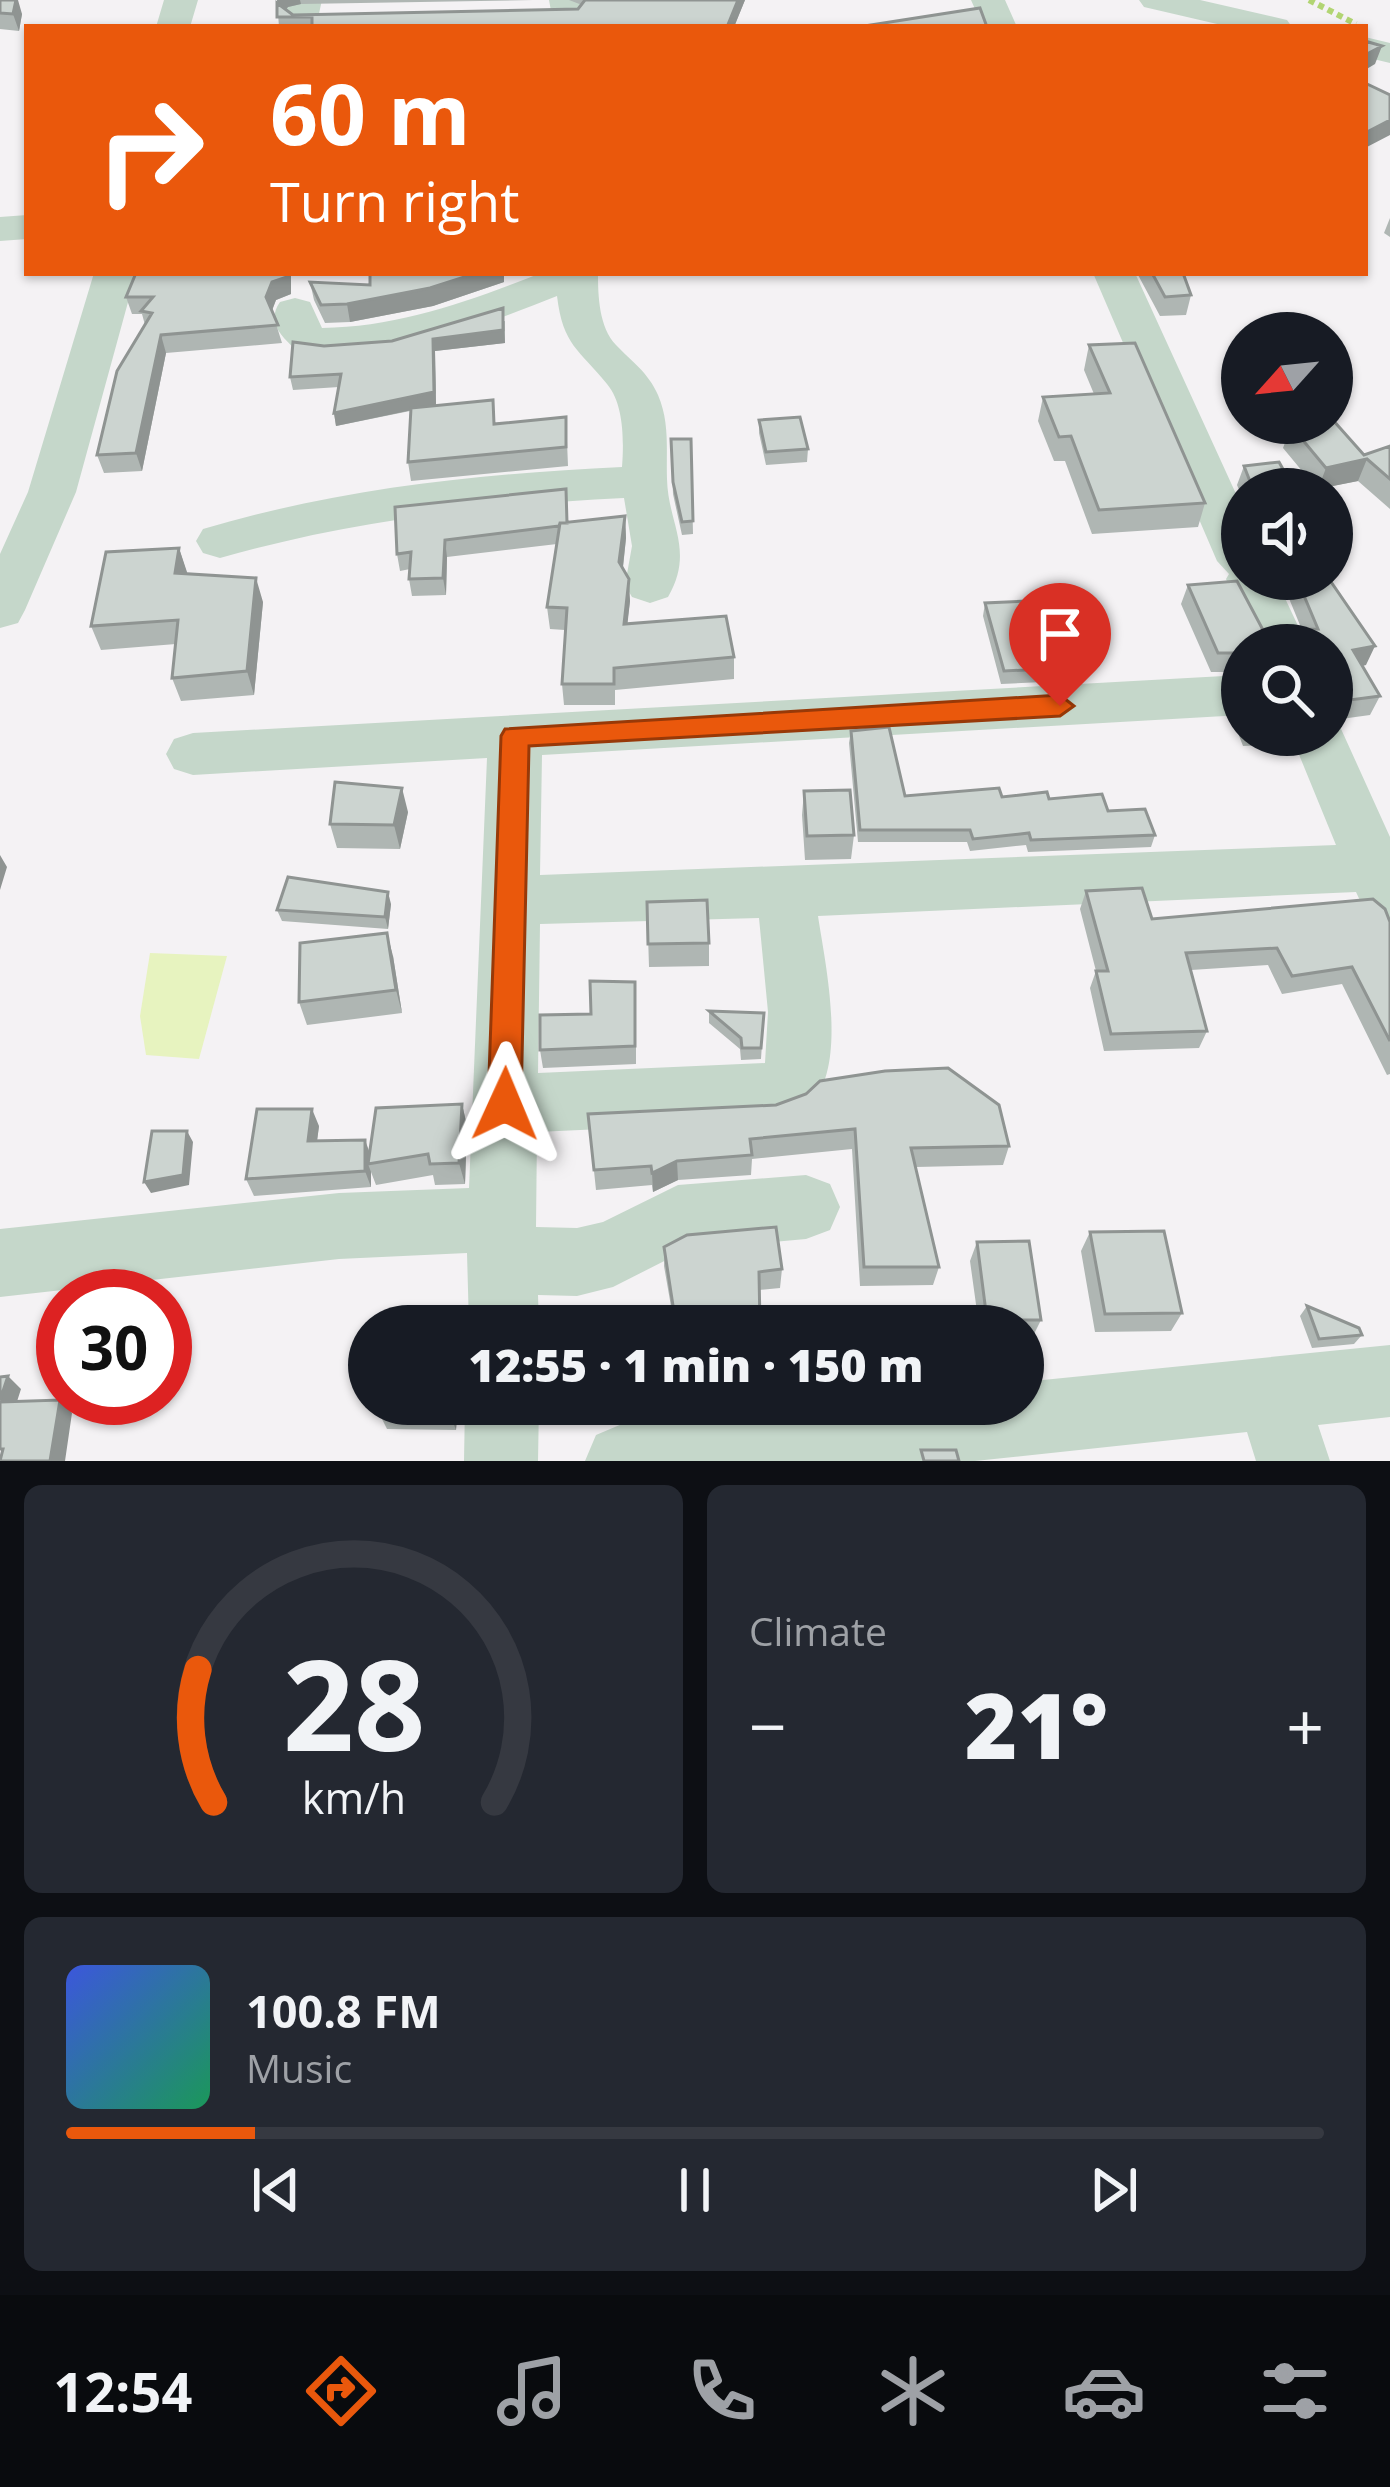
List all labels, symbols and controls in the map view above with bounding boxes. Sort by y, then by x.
text: 60 m [270,55,470,170]
icon: right [72,72,228,228]
text: Turn right [270,164,519,238]
north arrow [1221,312,1353,444]
map controls [1221,312,1353,756]
button: sound [1221,468,1353,600]
pin [1009,583,1111,706]
icon: arrive [1027,601,1093,667]
button: search [1221,624,1353,756]
position arrow [442,1041,568,1167]
speed limit sign: 30 [36,1269,192,1425]
text: 12:55 · 1 min · 150 m [469,1334,923,1395]
text: Climate [749,1604,887,1657]
text: 28 [282,1618,425,1788]
text: 21° [965,1663,1108,1785]
text: − [749,1680,787,1770]
text: + [1286,1680,1324,1770]
text: km/h [301,1768,406,1827]
text: 100.8 FM [246,1980,441,2041]
text: Music [246,2041,352,2094]
icon: previous [243,2157,309,2223]
icon: pause [662,2157,728,2223]
icon: next [1081,2157,1147,2223]
icon: directions [299,2349,383,2433]
icon: music [490,2349,574,2433]
icon: phone [680,2349,764,2433]
icon: climate [871,2349,955,2433]
icon: car [1062,2349,1146,2433]
icon: filters [1253,2349,1337,2433]
text: 12:54 [53,2354,192,2428]

